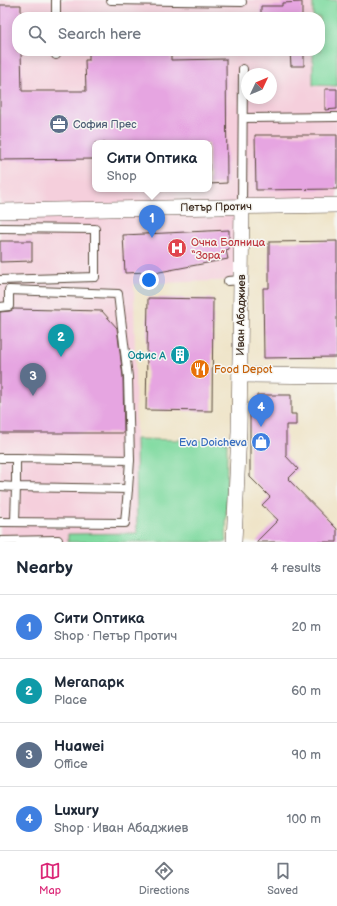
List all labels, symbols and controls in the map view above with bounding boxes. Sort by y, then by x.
search box [12,12,325,56]
icon: search [26,23,48,45]
text: Search here [58,25,141,44]
north arrow [241,68,277,104]
office icon: София Прес [48,113,70,135]
place label: София Прес [73,118,137,131]
popup [92,140,212,192]
text: Сити Оптика [107,149,197,168]
text: Shop [107,168,137,184]
street label: Петър Протич [180,200,252,214]
pin: 1 [139,205,165,238]
place label: Очна Болница “Зора” [191,236,266,262]
hospital icon: Очна Болница “Зора” [166,237,188,259]
your location [139,270,159,290]
street label: Иван Абаджиев [234,274,248,356]
pin: 2 [48,324,74,357]
building icon: Офис А [169,344,191,366]
place label: Офис А [128,349,166,362]
restaurant icon: Food Depot [189,358,211,380]
pin: 3 [20,363,46,396]
place label: Food Depot [214,363,273,376]
pin: 4 [248,394,274,427]
shop icon: Eva Doicheva [250,431,272,453]
place label: Eva Doicheva [179,436,247,449]
text: Nearby [16,558,73,578]
text: 4 results [271,560,321,576]
text: Сити Оптика [54,609,145,628]
text: 1 [26,619,32,635]
text: 20 m [291,619,321,635]
text: Shop · Петър Протич [54,628,177,644]
text: Мегапарк [54,673,124,692]
text: 2 [25,683,33,699]
text: 60 m [291,683,321,699]
text: Place [54,692,87,708]
text: Huawei [54,737,104,756]
text: 3 [25,747,33,763]
text: 90 m [292,747,321,763]
text: Office [54,756,88,772]
text: Luxury [54,801,99,820]
text: 4 [25,811,33,827]
text: 100 m [286,811,321,827]
text: Shop · Иван Абаджиев [54,820,188,836]
tab: Map [39,860,61,897]
tab: Directions [139,860,189,897]
tab: Saved [267,860,298,897]

